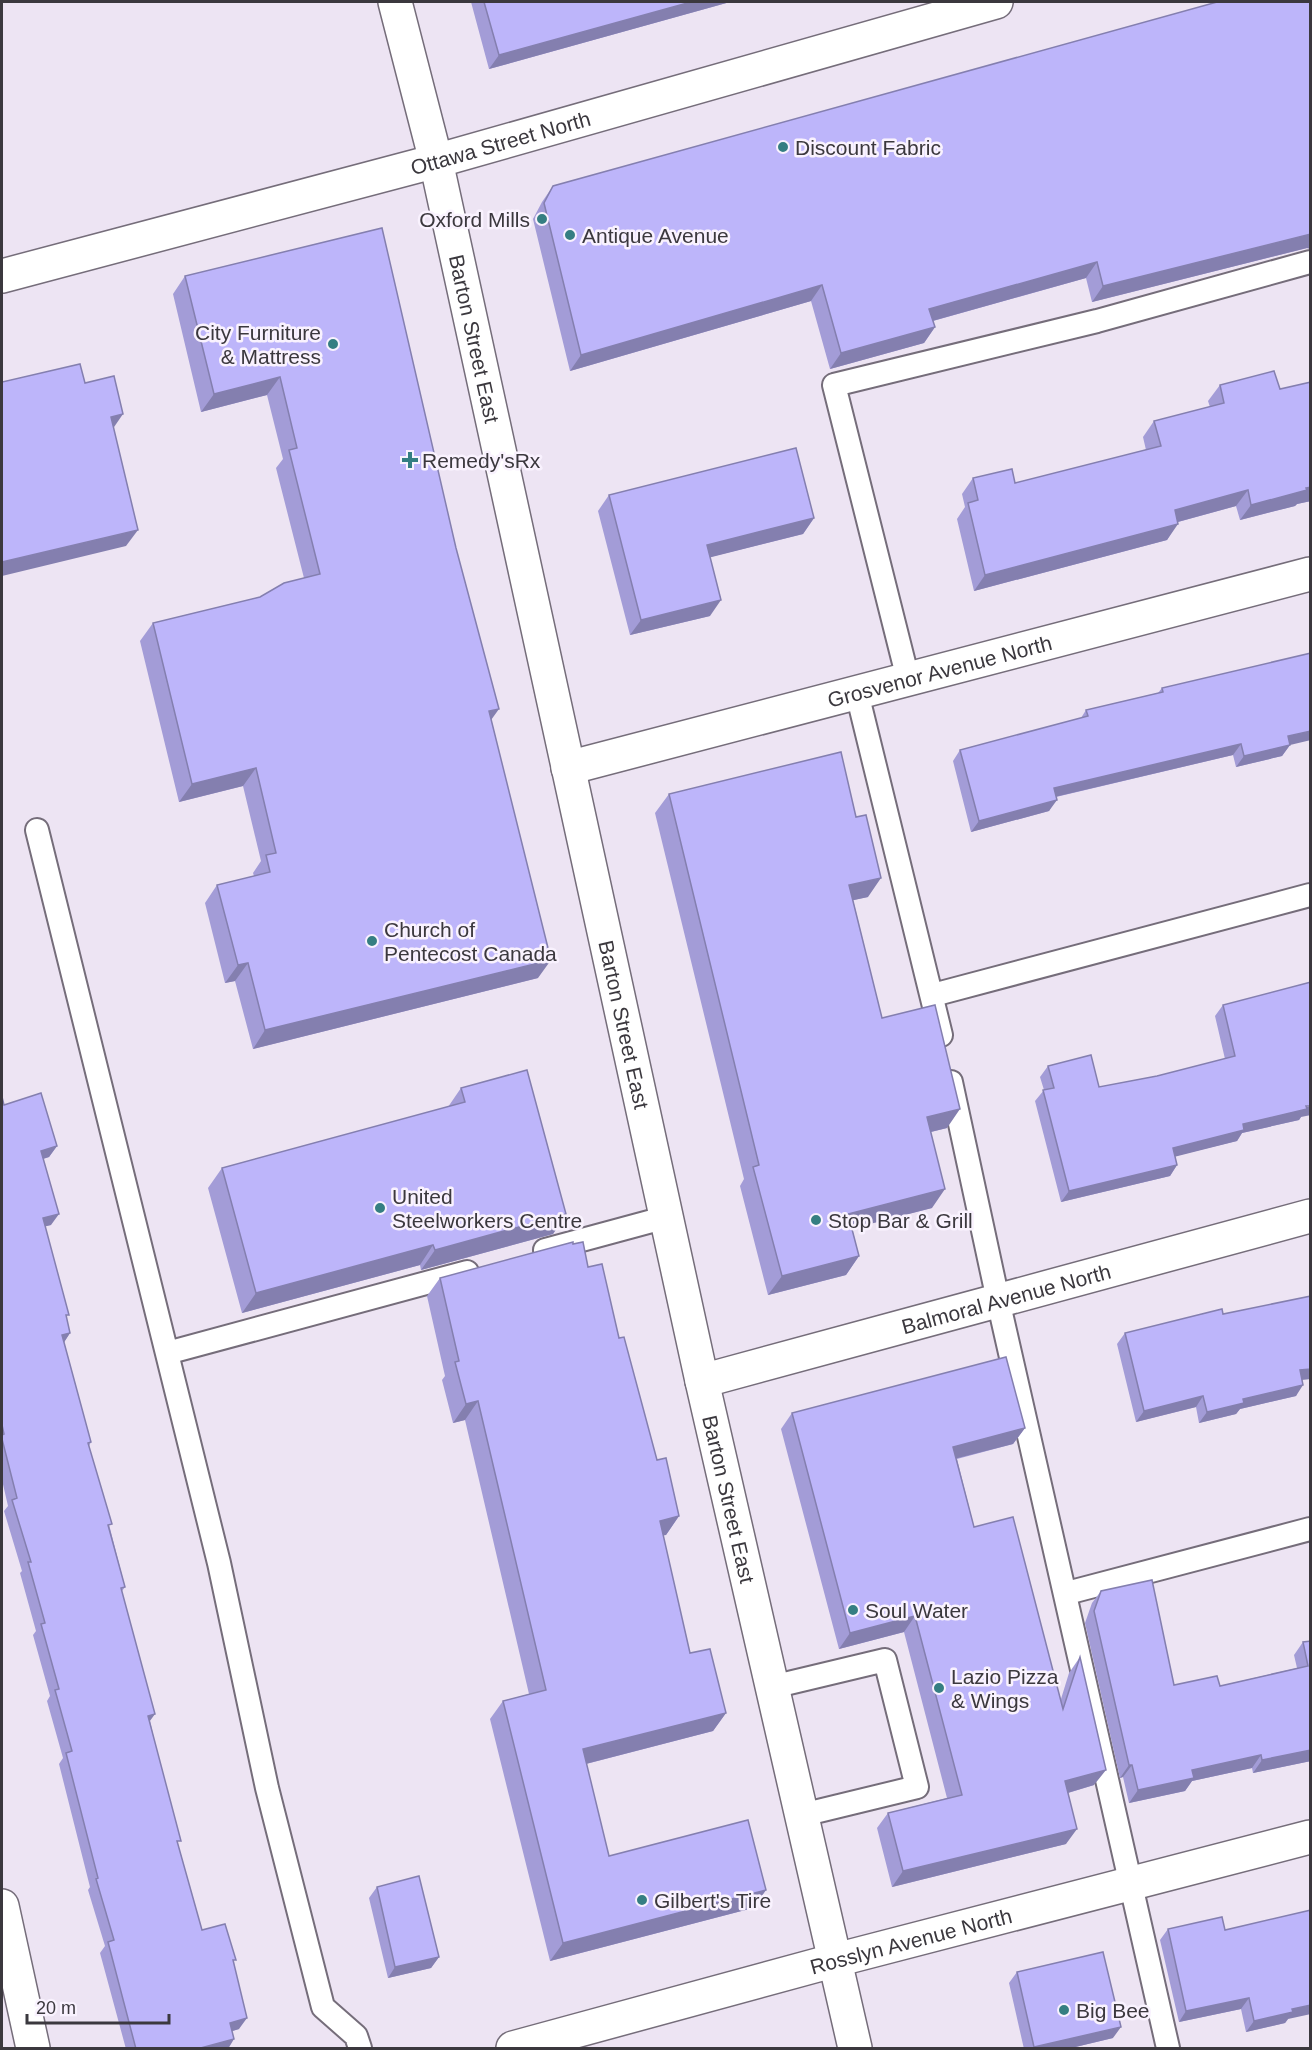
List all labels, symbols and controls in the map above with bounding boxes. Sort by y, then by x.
street label: Ottawa Street North [408,106,593,179]
place label: Discount Fabric [795,136,941,159]
marker: Discount Fabric [776,140,790,154]
place label: Oxford Mills [419,208,530,231]
marker: Oxford Mills [535,212,549,226]
place label: Antique Avenue [582,224,729,247]
marker: Antique Avenue [563,228,577,242]
street label: Barton Street East [445,252,504,425]
place label: City Furniture & Mattress [195,321,321,368]
marker: City Furniture & Mattress [326,337,340,351]
place label: Remedy'sRx [422,449,541,472]
marker: Remedy'sRx [403,453,417,467]
street label: Grosvenor Avenue North [825,631,1054,711]
place label: Church of Pentecost Canada [384,918,557,965]
marker: Church of Pentecost Canada [365,934,379,948]
street label: Barton Street East [595,938,654,1111]
place label: United Steelworkers Centre [392,1185,582,1232]
marker: United Steelworkers Centre [373,1201,387,1215]
place label: Stop Bar & Grill [828,1209,973,1232]
marker: Stop Bar & Grill [809,1213,823,1227]
street label: Balmoral Avenue North [899,1259,1113,1338]
street label: Barton Street East [699,1413,760,1585]
place label: Soul Water [865,1599,968,1622]
marker: Soul Water [846,1603,860,1617]
place label: Lazio Pizza & Wings [951,1665,1059,1712]
marker: Lazio Pizza & Wings [932,1681,946,1695]
place label: Gilbert's Tire [654,1889,771,1912]
marker: Gilbert's Tire [635,1893,649,1907]
street label: Rosslyn Avenue North [807,1903,1014,1978]
scale bar [27,1987,170,2025]
text: 20 m [36,1998,76,2018]
place label: Big Bee [1076,1999,1150,2022]
marker: Big Bee [1057,2003,1071,2017]

